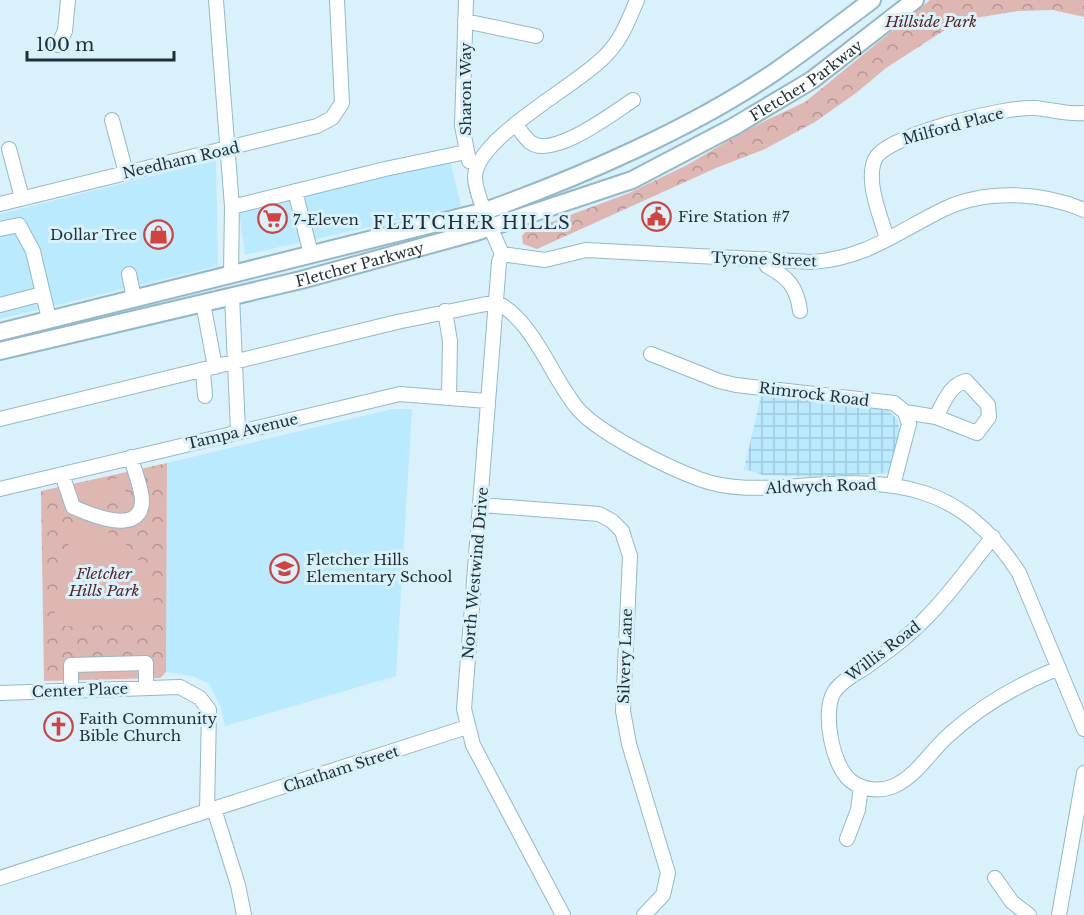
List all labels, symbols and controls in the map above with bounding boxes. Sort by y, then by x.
park label: Hillside Park [884,12,977,31]
scale bar [27,24,174,62]
text: 100 m [36,34,94,56]
street label: Fletcher Parkway [746,35,866,125]
street label: Sharon Way [456,42,475,136]
street label: Milford Place [900,103,1006,149]
street label: Needham Road [121,137,241,183]
public building icon: Fire Station #7 [641,200,673,232]
supermarket icon: 7-Eleven [256,203,288,235]
place label: Fire Station #7 [678,207,790,226]
place label: 7-Eleven [293,210,359,229]
district label: FLETCHER HILLS [373,212,571,234]
shop icon: Dollar Tree [142,218,174,250]
place label: Dollar Tree [50,225,137,244]
street label: Fletcher Parkway [294,237,426,290]
street label: Tyrone Street [711,248,817,270]
street label: Rimrock Road [758,378,870,410]
street label: Tampa Avenue [184,409,300,453]
street label: Aldwych Road [764,475,877,497]
street label: North Westwind Drive [458,486,492,660]
place label: Fletcher Hills Elementary School [306,550,453,586]
school or university icon: Fletcher Hills Elementary School [269,552,301,584]
park label: Fletcher Hills Park [68,564,139,600]
street label: Silvery Lane [614,608,636,704]
street label: Willis Road [841,617,924,686]
street label: Center Place [31,679,129,701]
place label: Faith Community Bible Church [79,709,217,745]
church icon: Faith Community Bible Church [42,711,74,743]
street label: Chatham Street [281,741,402,797]

